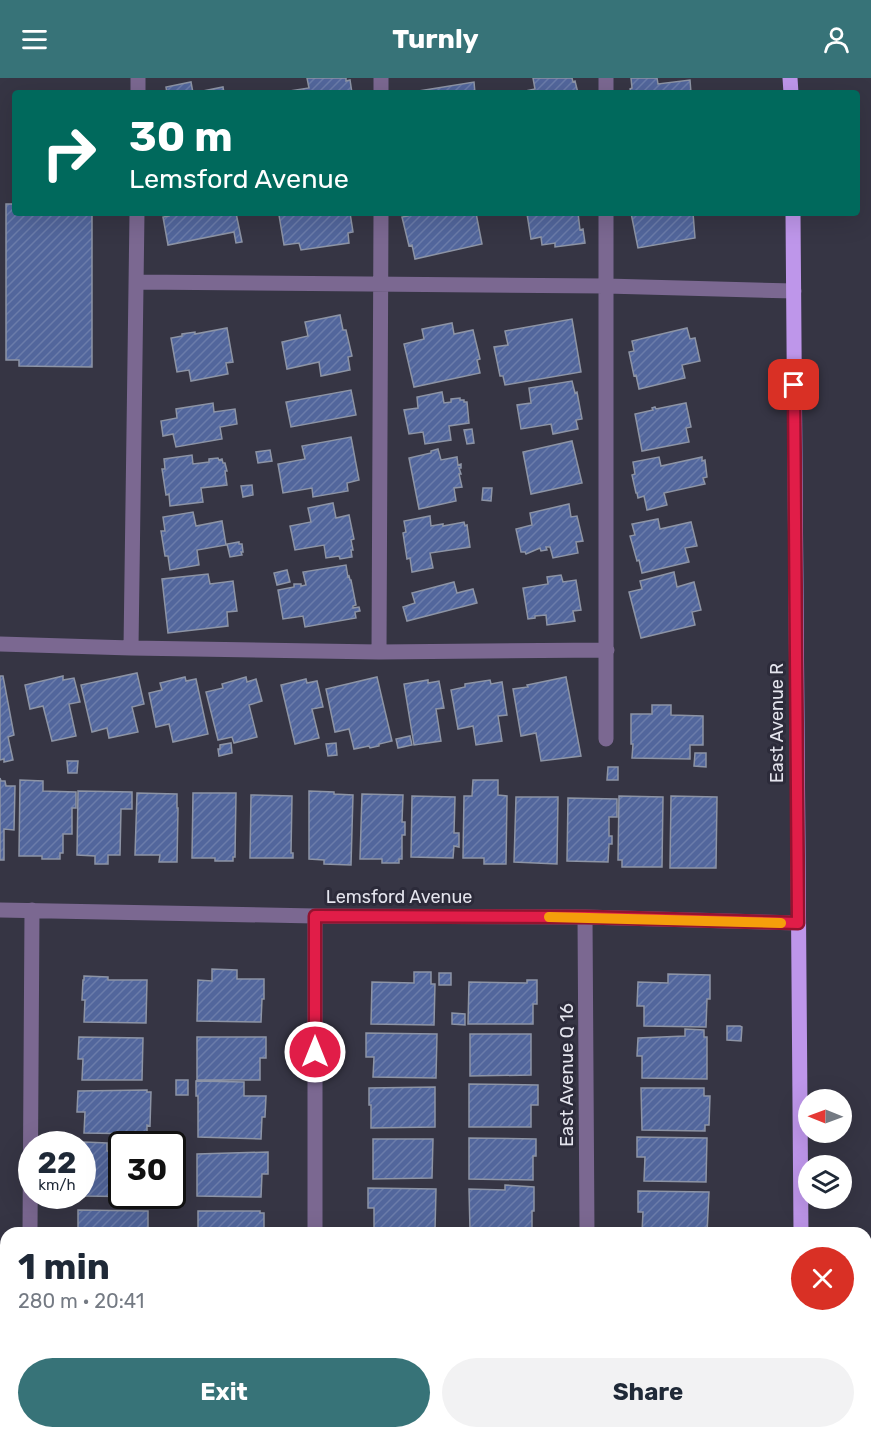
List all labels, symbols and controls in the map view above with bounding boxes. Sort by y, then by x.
icon: menu [18,23,51,56]
text: Turnly [392,23,479,55]
icon: person [820,23,853,56]
text: 30 m [129,112,233,162]
icon: right [30,114,108,192]
text: Lemsford Avenue [129,163,349,195]
pin [768,359,819,410]
icon: arrive [777,368,810,401]
street label: East Avenue R [766,663,788,783]
street label: Lemsford Avenue [326,886,472,908]
street label: East Avenue Q 16 [556,1003,578,1147]
position arrow [283,1020,347,1084]
north arrow [798,1089,852,1143]
map controls [798,1089,852,1209]
speed limit sign: 30 [108,1131,186,1209]
text: 22 [38,1145,77,1181]
button: layers [798,1155,852,1209]
text: km/h [38,1176,76,1194]
text: 1 min [18,1245,110,1288]
button: close [791,1247,854,1310]
text: 280 m · 20:41 [18,1289,144,1313]
button: Exit [18,1358,430,1427]
button: Share [442,1358,854,1427]

